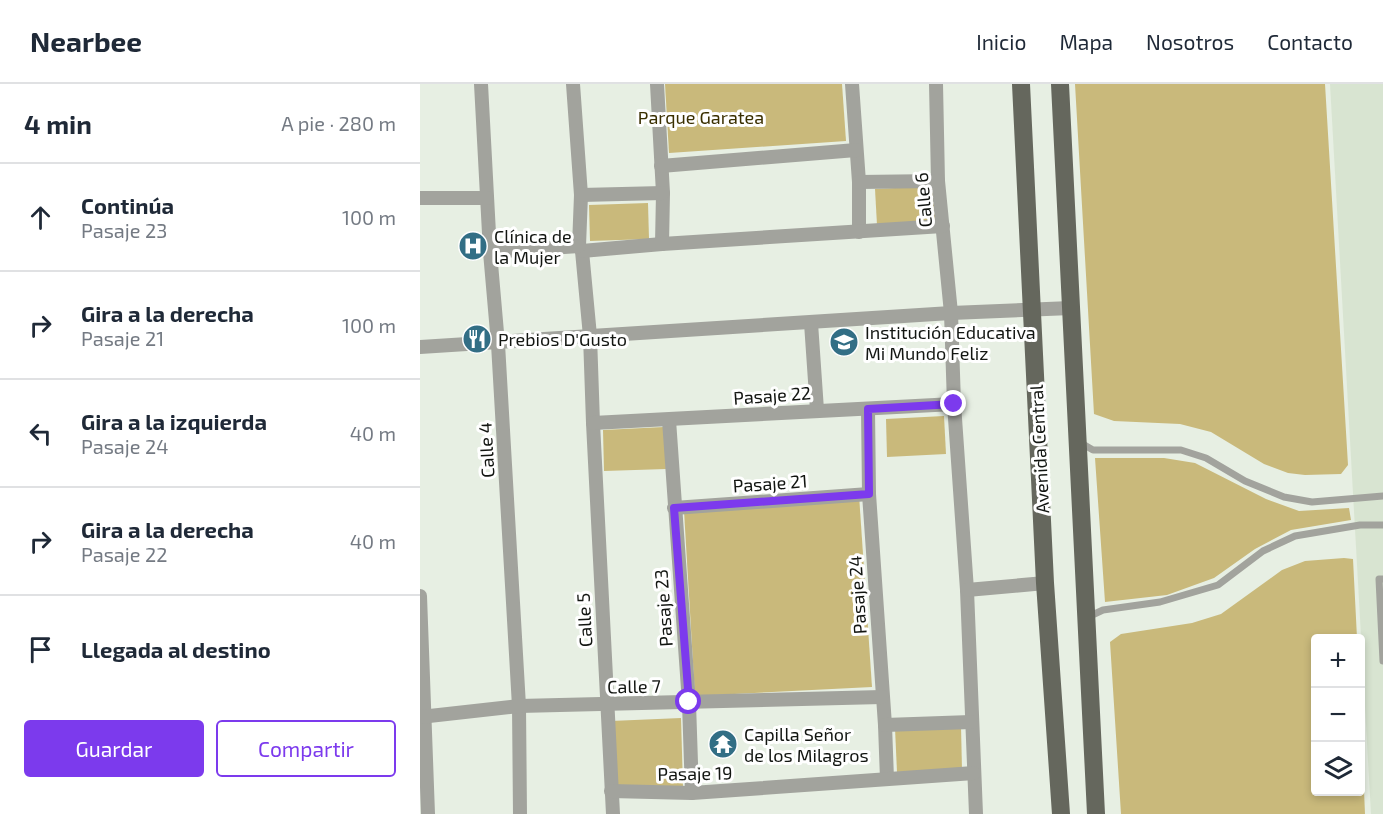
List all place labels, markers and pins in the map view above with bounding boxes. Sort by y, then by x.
place label: Clínica de la Mujer [494,225,572,268]
hospital icon: Clínica de la Mujer [457,230,489,262]
place label: Institución Educativa Mi Mundo Feliz [865,321,1036,364]
restaurant icon: Prebios D'Gusto [461,323,493,355]
school or university icon: Institución Educativa Mi Mundo Feliz [828,326,860,358]
place label: Prebios D'Gusto [498,328,627,350]
place label: Capilla Señor de los Milagros [744,723,869,766]
temple icon: Capilla Señor de los Milagros [707,728,739,760]

